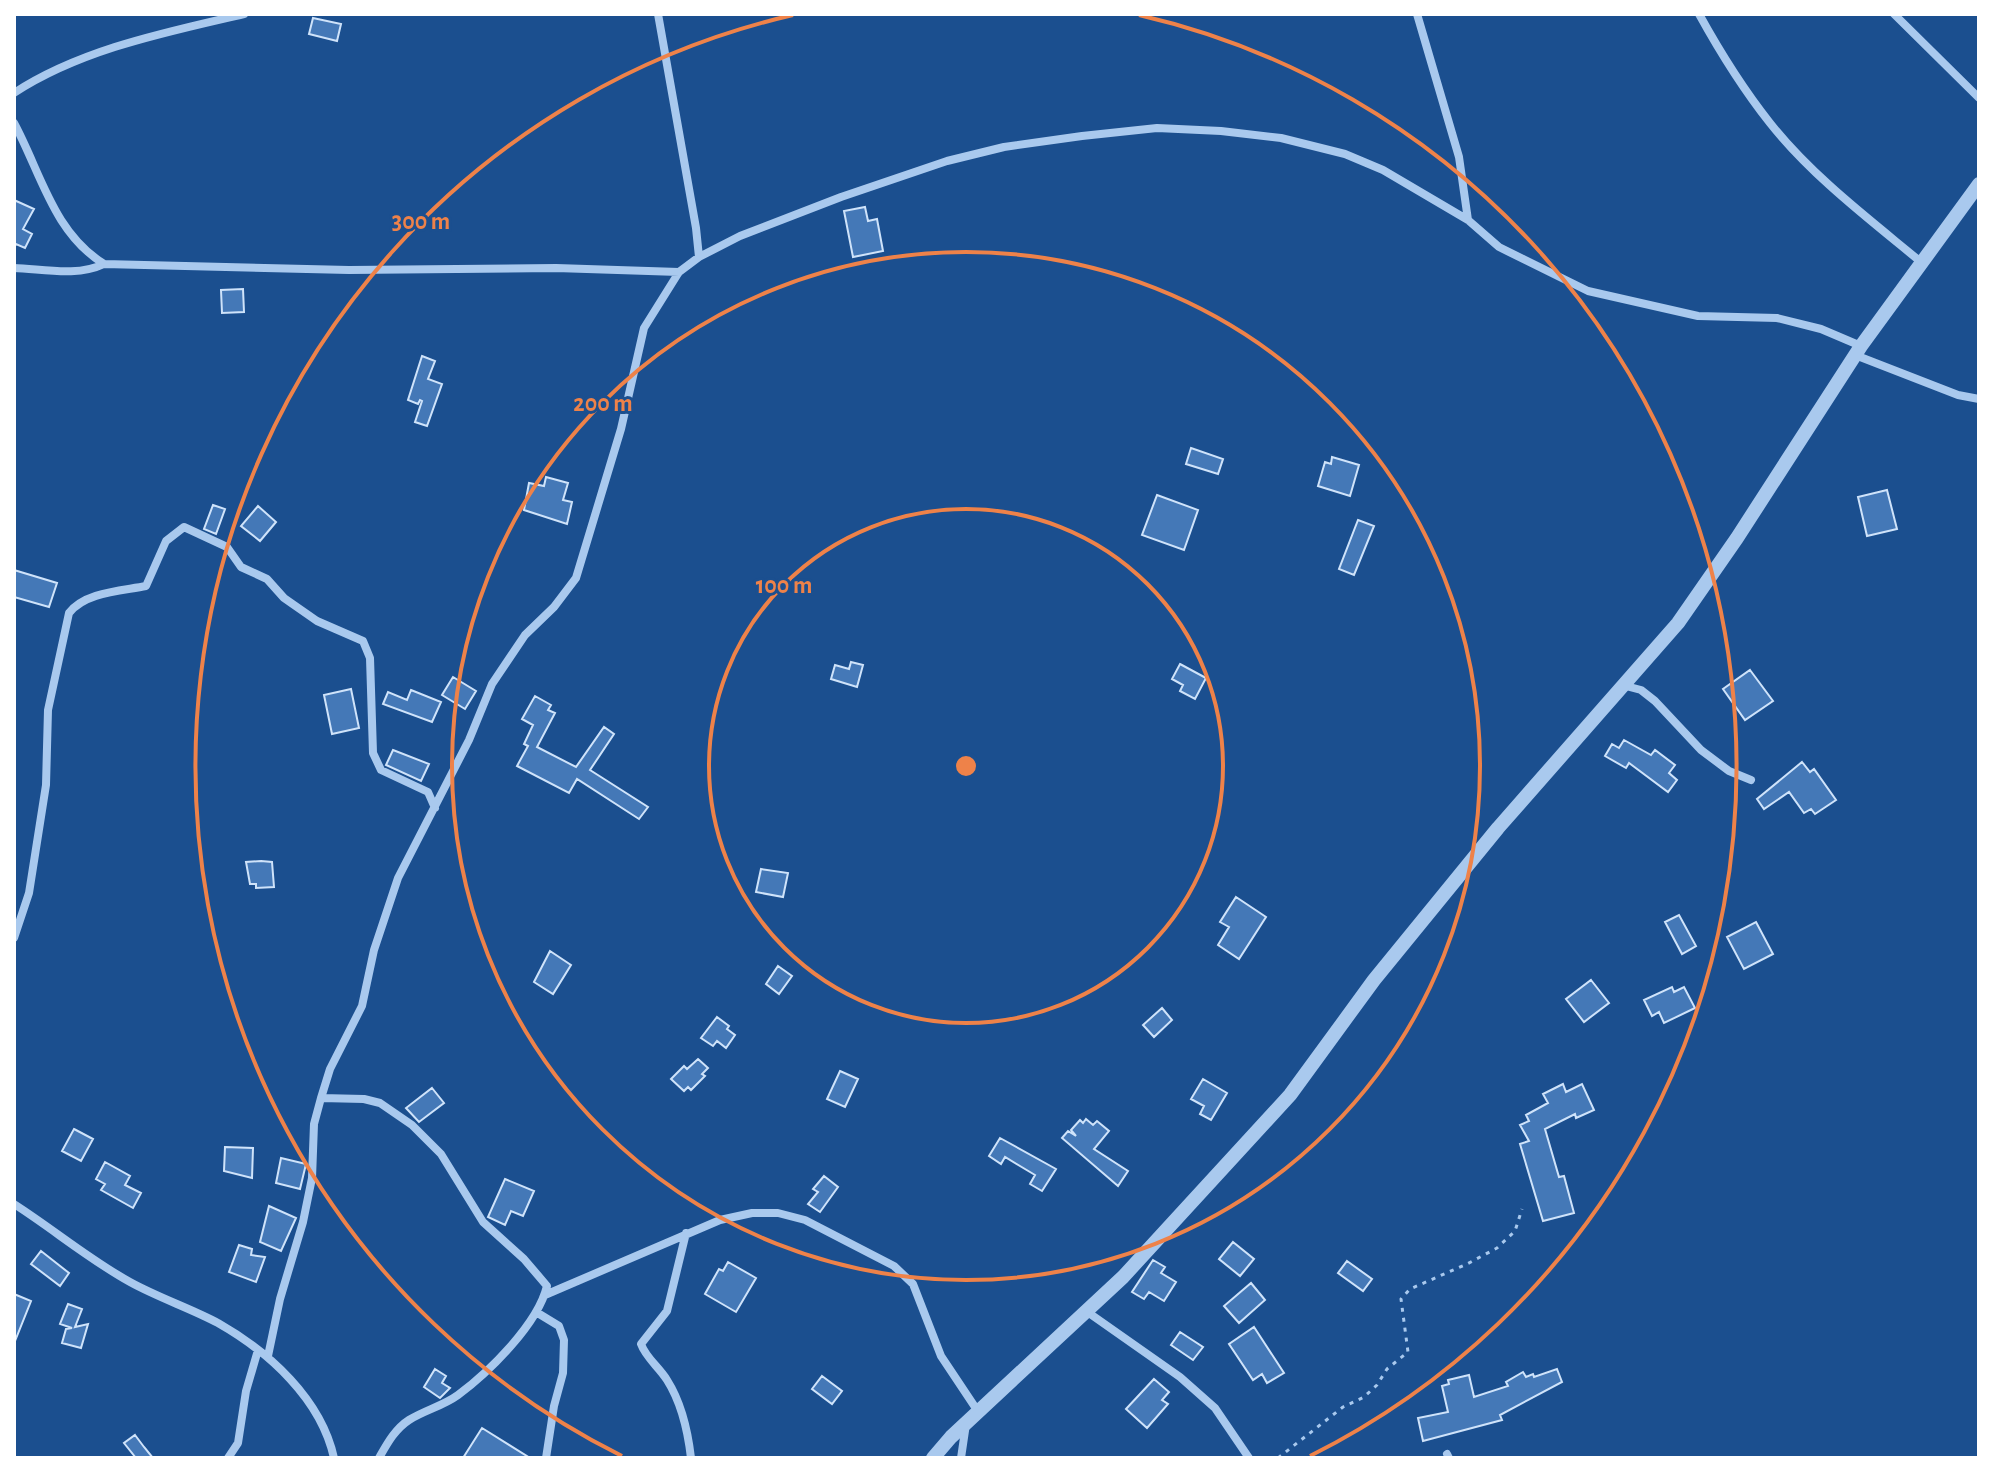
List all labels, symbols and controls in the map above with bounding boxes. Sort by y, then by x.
text: 300 m [392,210,450,234]
text: 200 m [573,392,633,416]
text: 100 m [756,574,812,598]
centre of rings [952,752,980,780]

